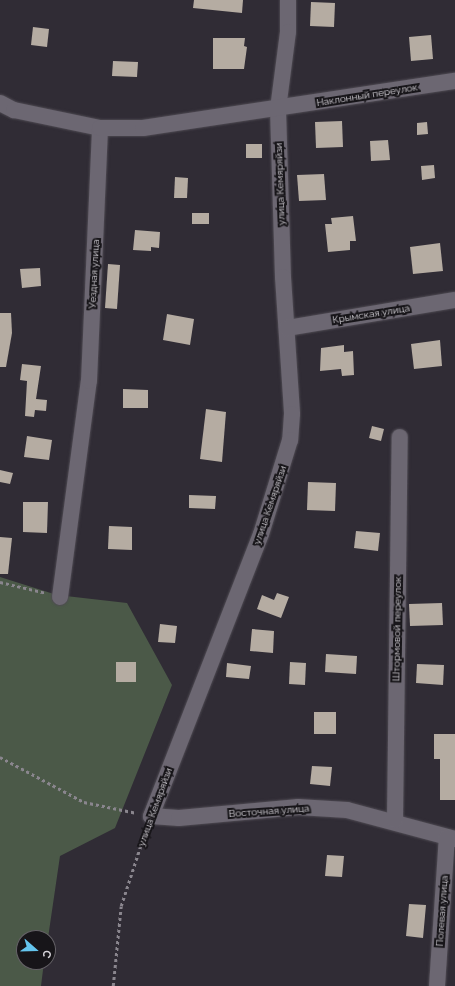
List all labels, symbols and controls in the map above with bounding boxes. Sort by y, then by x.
street label: Наклонный переулок [316,81,418,109]
street label: улица Кемяряйзи [273,142,287,226]
street label: Уездная улица [86,239,102,309]
street label: Крымская улица [331,302,411,326]
street label: улица Кемяряйзи [251,464,289,546]
street label: Штормовой переулок [390,576,404,682]
street label: улица Кемяряйзи [135,766,175,848]
street label: Восточная улица [228,802,310,820]
street label: Полевая улица [434,875,450,947]
north arrow [16,930,56,970]
text: С [39,948,54,960]

